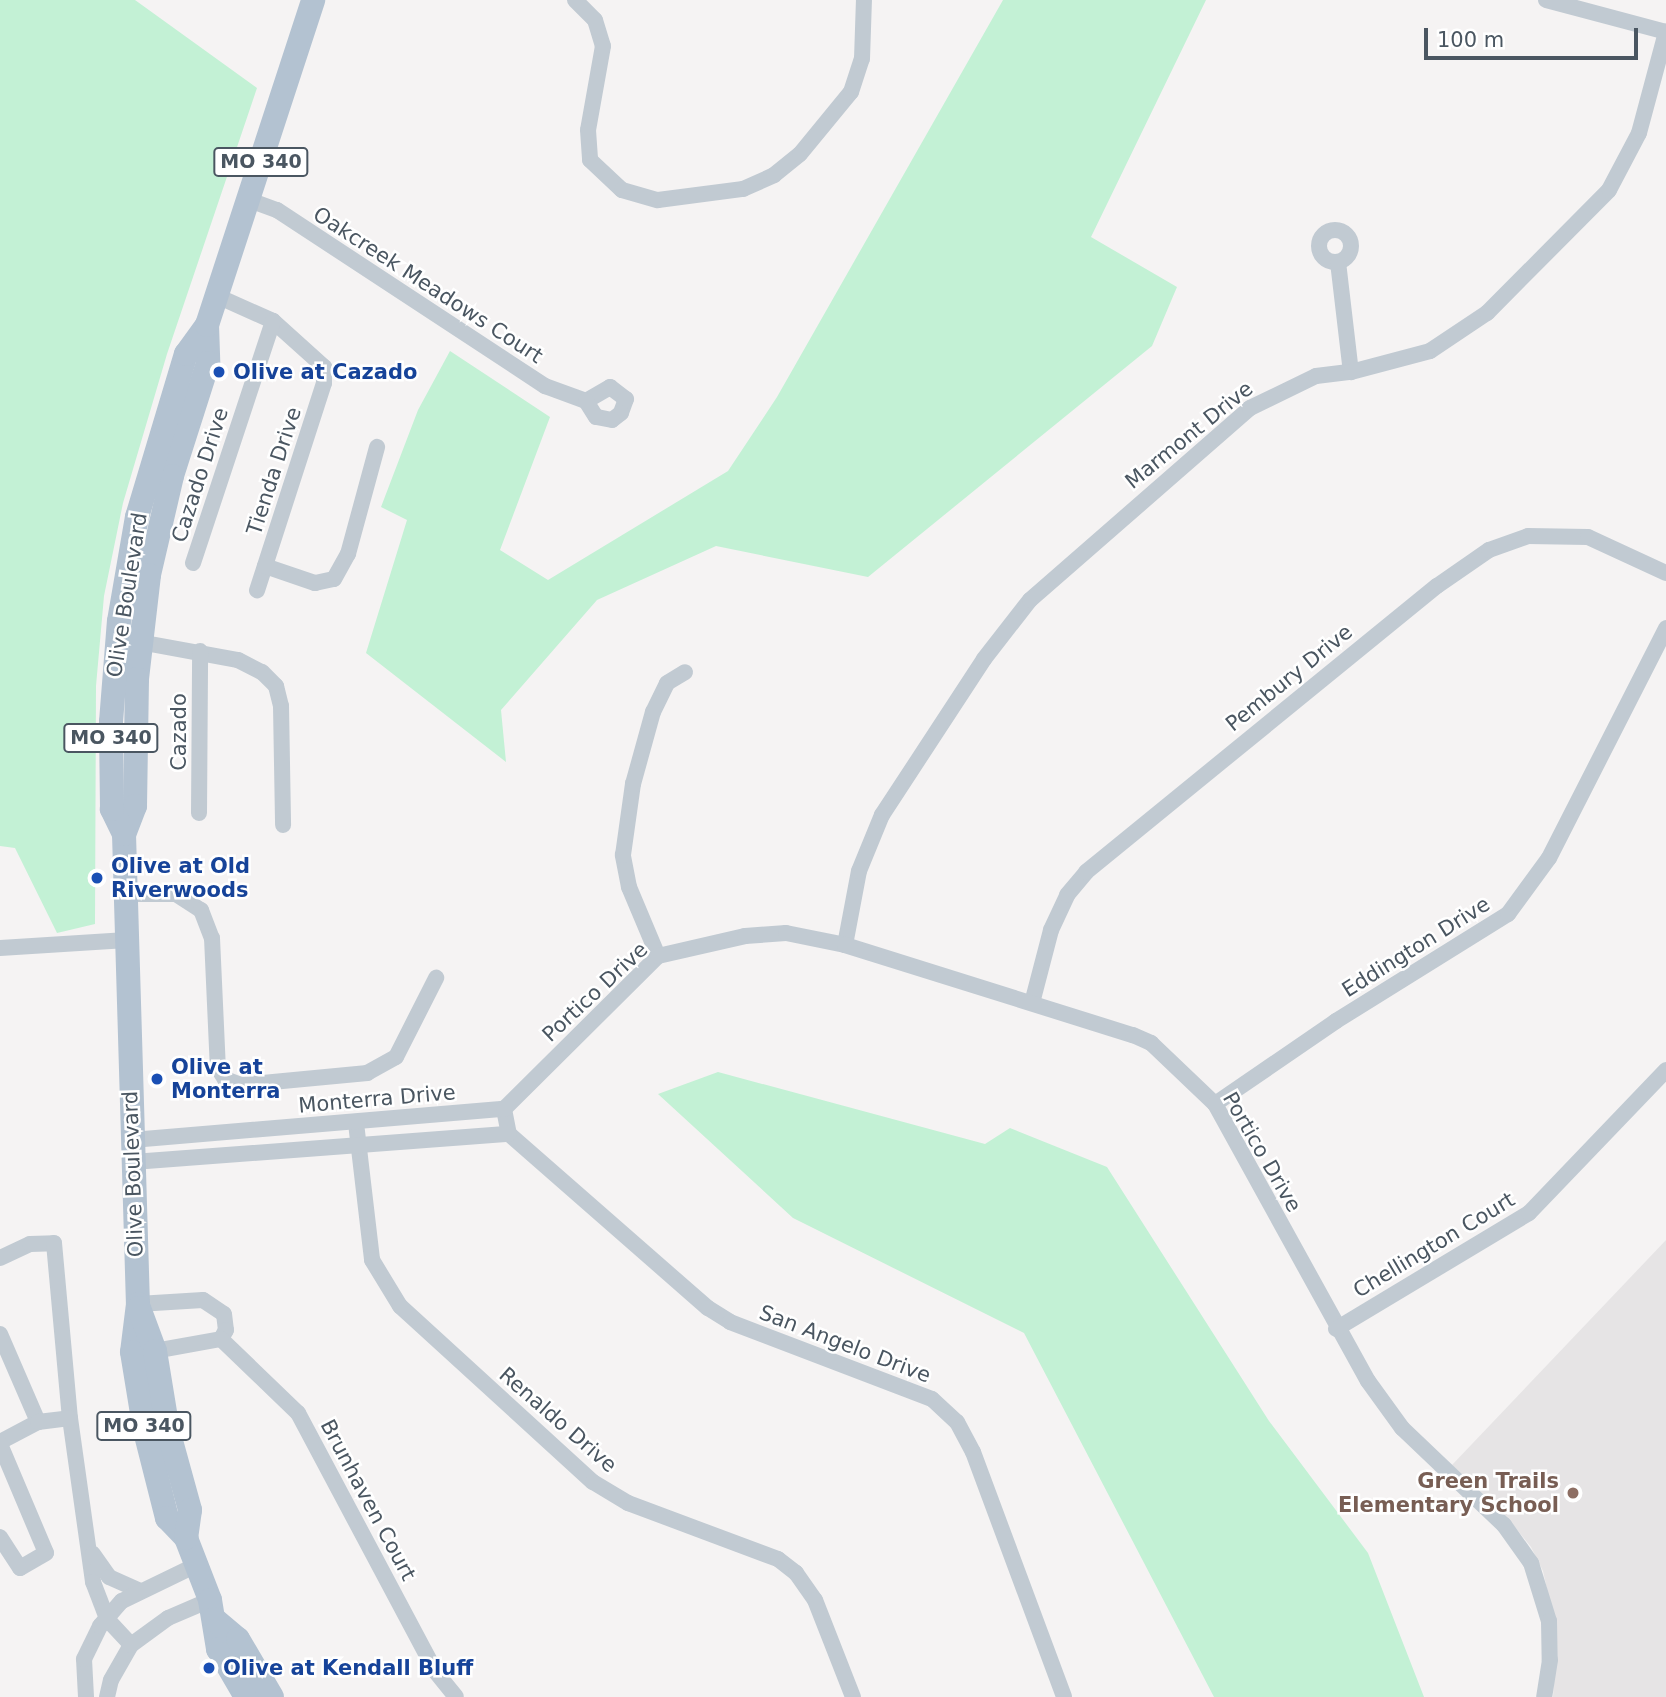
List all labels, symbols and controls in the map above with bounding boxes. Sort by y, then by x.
scale bar [1428,14,1642,58]
text: 100 m [1437,28,1504,52]
road number: MO 340 [212,146,310,178]
street label: Oakcreek Meadows Court [309,201,547,369]
place label: Olive at Cazado [233,359,417,385]
marker: Olive at Cazado [211,364,227,380]
street label: Marmont Drive [1120,376,1258,494]
street label: Cazado Drive [166,404,234,546]
street label: Tienda Drive [241,404,307,538]
street label: Olive Boulevard [102,511,152,679]
street label: Pembury Drive [1221,619,1357,737]
street label: Cazado [166,693,192,771]
road number: MO 340 [62,722,160,754]
place label: Olive at Old Riverwoods [111,853,250,903]
marker: Olive at Old Riverwoods [89,870,105,886]
street label: Eddington Drive [1337,891,1495,1003]
street label: Portico Drive [537,937,653,1047]
place label: Olive at Monterra [171,1054,280,1104]
marker: Olive at Monterra [149,1071,165,1087]
street label: Monterra Drive [297,1080,457,1118]
street label: Portico Drive [1217,1087,1307,1217]
street label: Olive Boulevard [118,1090,148,1258]
street label: Chellington Court [1349,1187,1519,1303]
street label: San Angelo Drive [756,1300,934,1388]
street label: Renaldo Drive [494,1362,622,1478]
road number: MO 340 [95,1410,193,1442]
street label: Brunhaven Court [315,1415,421,1585]
place label: Green Trails Elementary School [1338,1468,1559,1518]
marker: Green Trails Elementary School [1565,1485,1581,1501]
place label: Olive at Kendall Bluff [223,1655,473,1681]
marker: Olive at Kendall Bluff [201,1660,217,1676]

